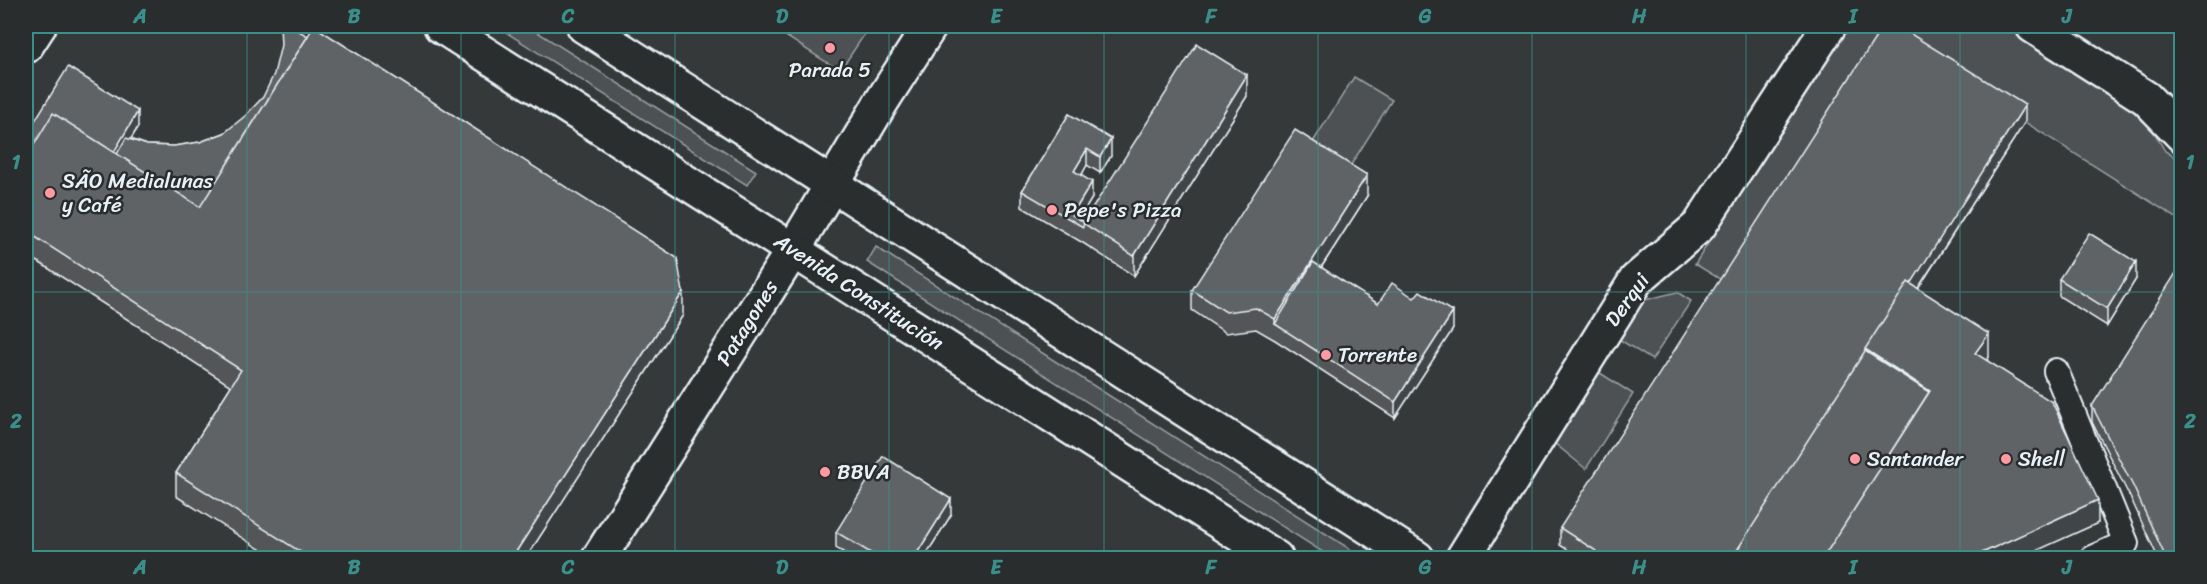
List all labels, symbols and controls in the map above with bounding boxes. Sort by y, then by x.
text: A [132,0,147,34]
text: B [348,0,361,34]
text: C [561,0,575,34]
text: D [776,0,789,34]
text: E [990,0,1003,34]
text: F [1205,0,1218,34]
text: G [1418,0,1432,34]
text: H [1631,0,1647,34]
text: I [1848,0,1859,34]
text: J [2061,0,2073,34]
marker: Parada 5 [823,41,837,55]
place label: Parada 5 [789,51,871,89]
text: 1 [12,145,21,180]
text: 1 [2186,145,2195,180]
place label: SÃO Medialunas y Café [62,162,213,224]
marker: SÃO Medialunas y Café [43,186,57,200]
place label: Pepe's Pizza [1064,191,1182,229]
marker: Pepe's Pizza [1045,203,1059,217]
street label: Avenida Constitución [765,222,952,361]
street label: Derqui [1594,264,1660,335]
street label: Patagones [705,272,789,374]
place label: Torrente [1338,336,1417,374]
marker: Torrente [1319,348,1333,362]
text: 2 [9,404,22,439]
text: 2 [2183,404,2196,439]
place label: Santander [1867,440,1964,478]
place label: Shell [2018,440,2066,478]
marker: Santander [1848,452,1862,466]
marker: Shell [1999,452,2013,466]
place label: BBVA [837,453,890,491]
marker: BBVA [818,465,832,479]
text: A [132,550,147,584]
text: B [348,550,361,584]
text: C [561,550,575,584]
text: D [776,550,789,584]
text: E [990,550,1003,584]
text: F [1205,550,1218,584]
text: G [1418,550,1432,584]
text: H [1631,550,1647,584]
text: I [1848,550,1859,584]
text: J [2061,550,2073,584]

